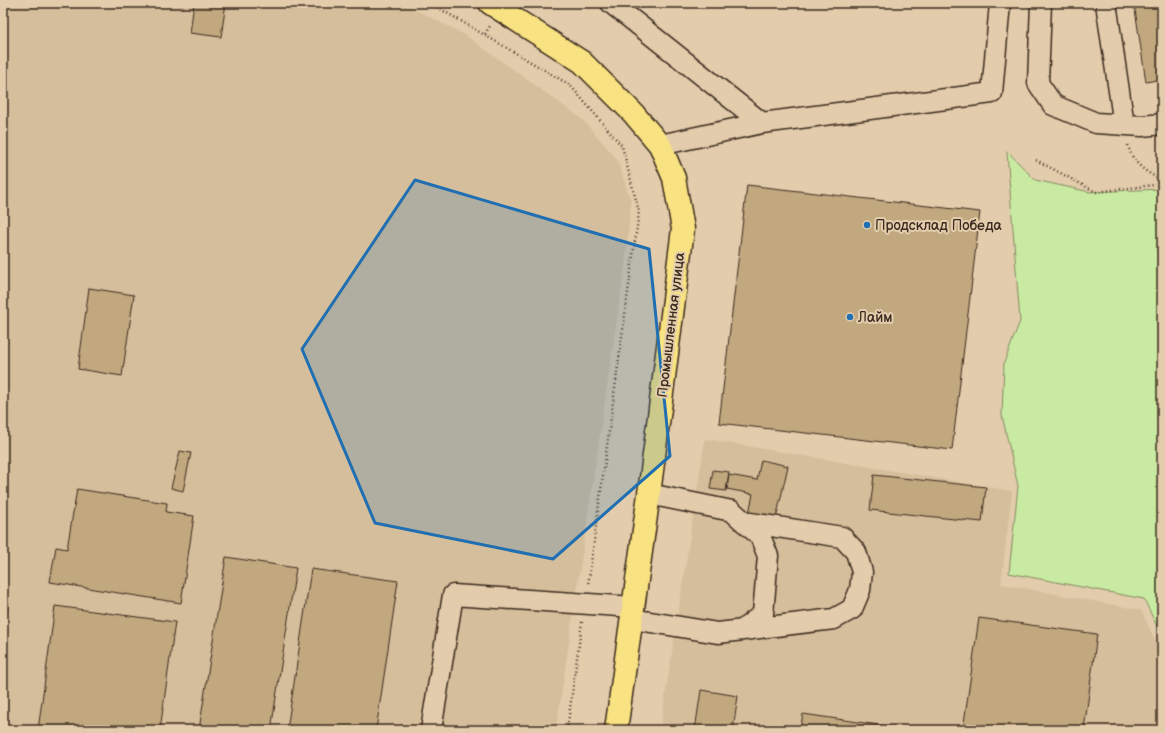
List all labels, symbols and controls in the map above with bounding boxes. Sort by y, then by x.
place label: Продсклад Победа [875,217,1002,234]
marker: Продсклад Победа [862,220,872,230]
street label: Промышленная улица [654,251,688,398]
place label: Лайм [857,309,892,326]
marker: Лайм [845,312,855,322]

